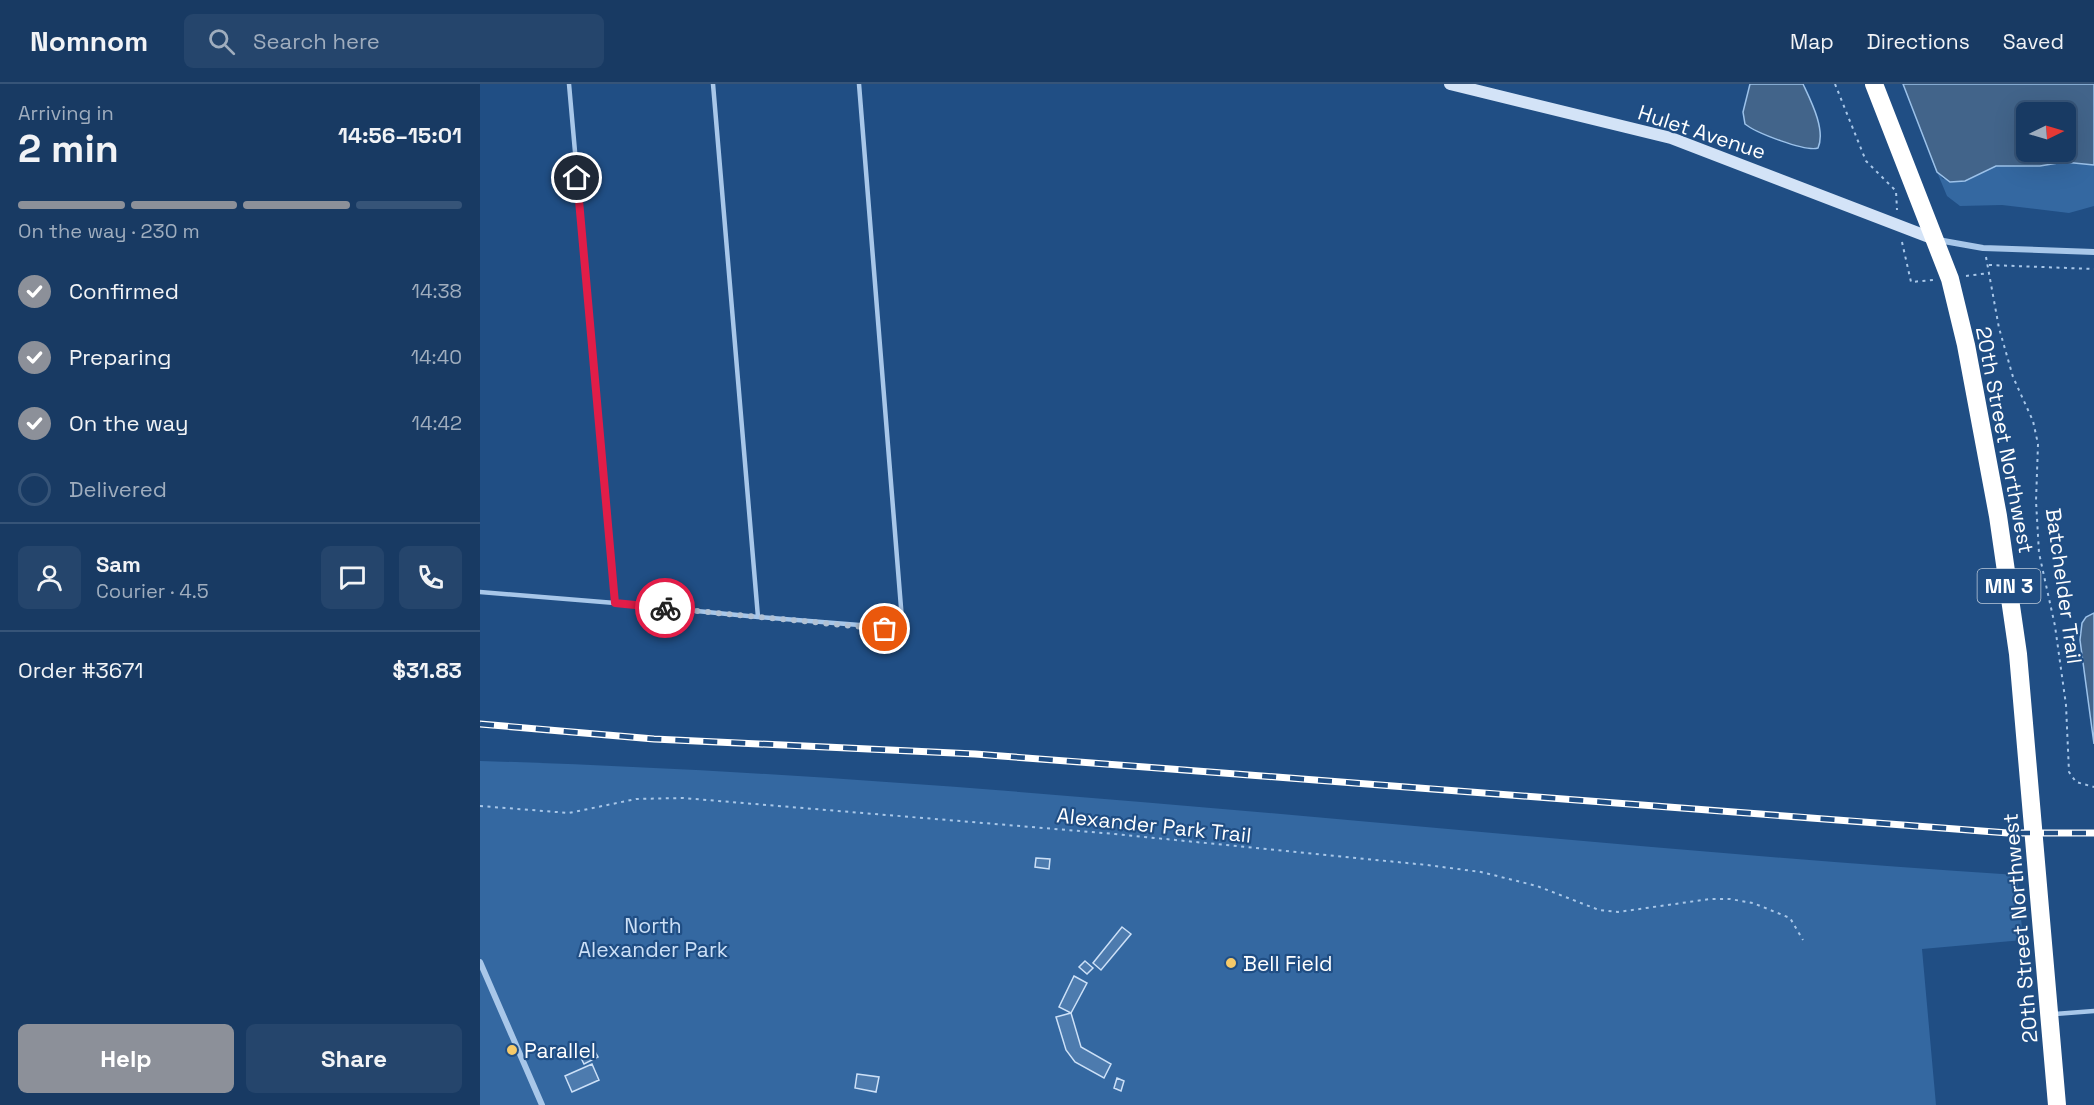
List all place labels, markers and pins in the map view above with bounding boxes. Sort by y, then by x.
pin [551,152,602,203]
pin [859,603,910,654]
place label: Bell Field [1243,950,1333,977]
marker: Bell Field [1224,956,1238,970]
place label: Parallel [524,1037,596,1064]
marker: Parallel [505,1043,519,1057]

